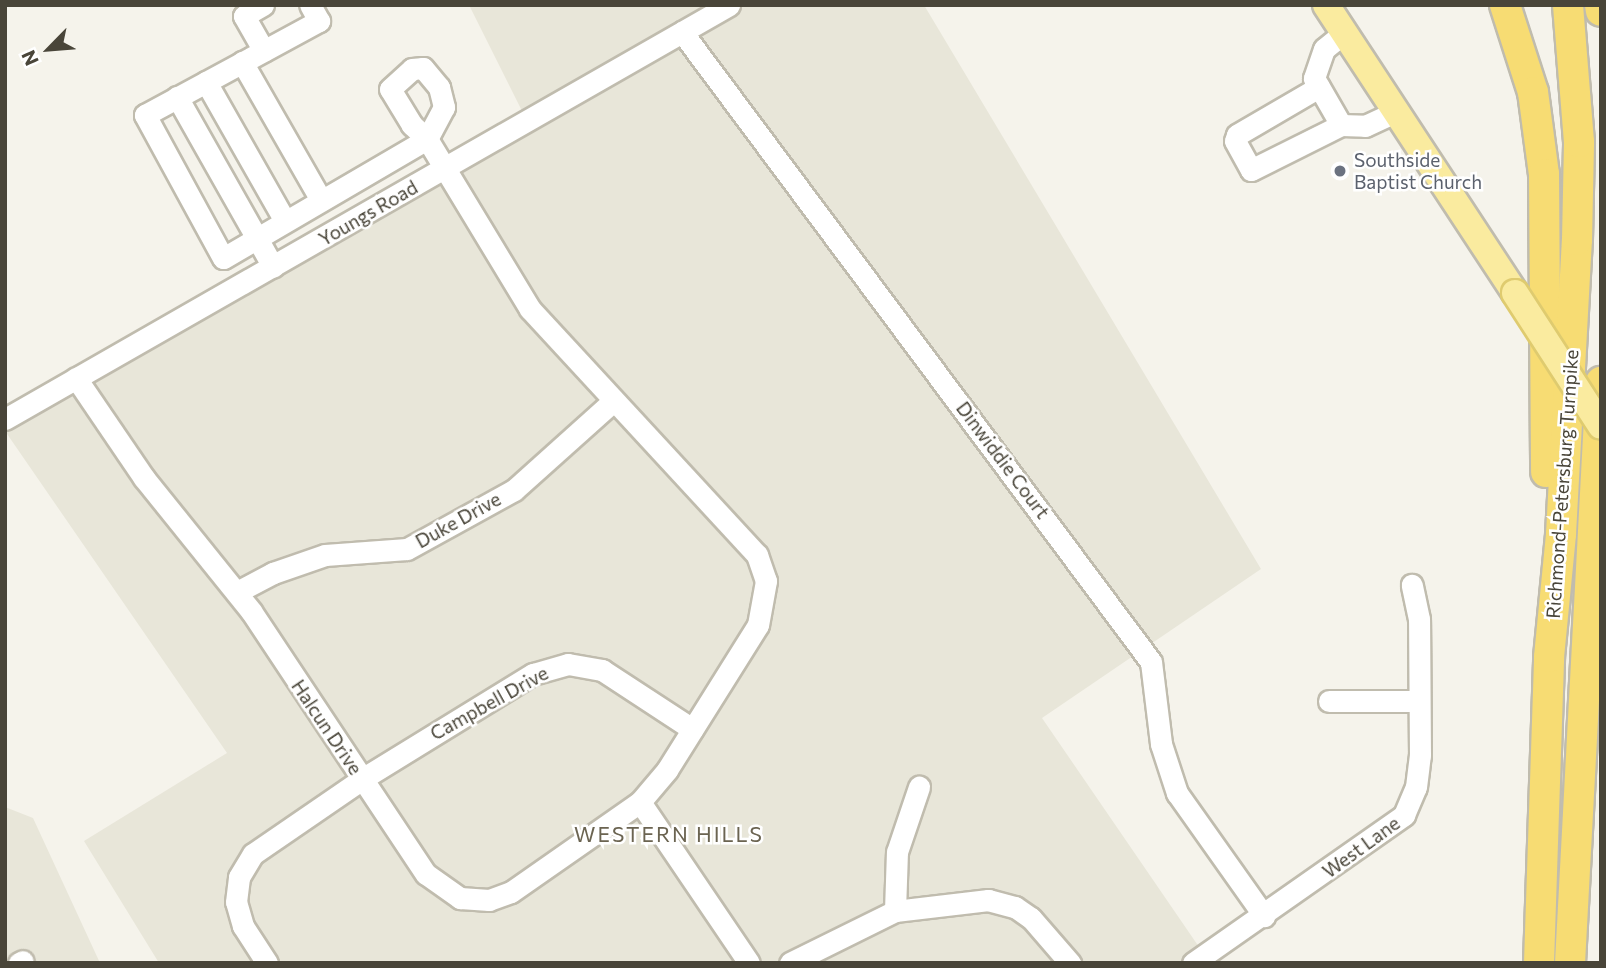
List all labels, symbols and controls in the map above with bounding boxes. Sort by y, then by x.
north arrow [14,14,84,84]
text: N [16,47,43,69]
place label: Southside Baptist Church [1354,149,1482,193]
marker: Southside Baptist Church [1332,163,1348,179]
street label: Youngs Road [314,176,422,250]
street label: Richmond-Petersburg Turnpike [1541,349,1583,619]
street label: Dinwiddie Court [952,397,1054,523]
street label: Duke Drive [411,487,505,553]
street label: Campbell Drive [426,661,552,745]
street label: Halcun Drive [287,675,367,779]
street label: West Lane [1318,811,1404,883]
district label: WESTERN HILLS [576,821,762,847]

